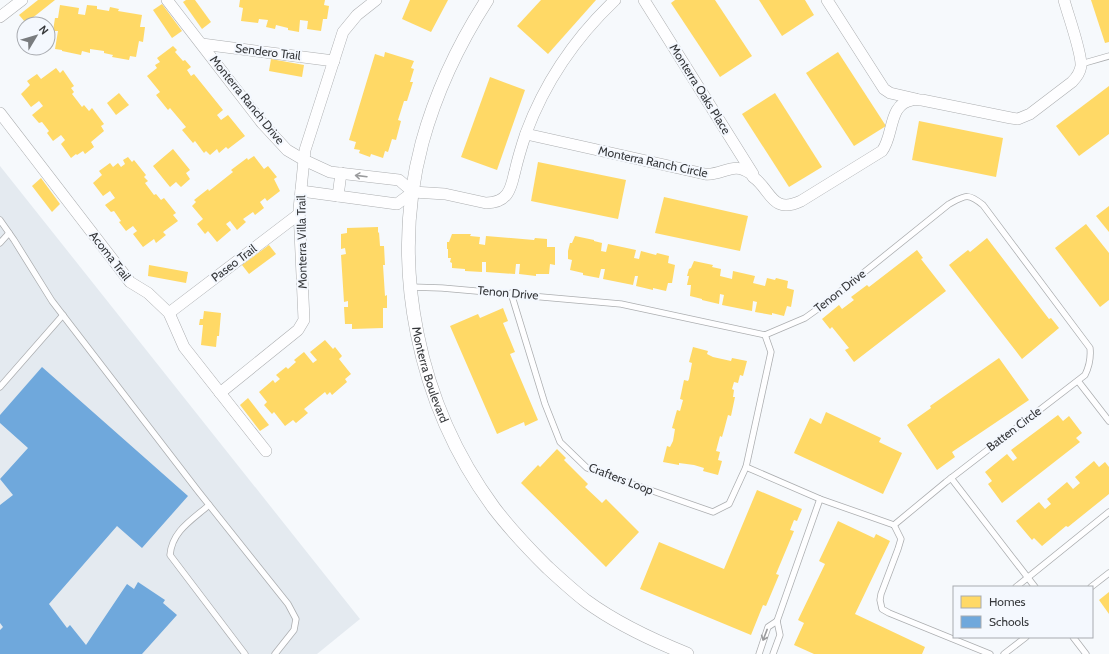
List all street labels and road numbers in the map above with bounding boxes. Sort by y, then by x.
street label: Sendero Trail [234,40,302,63]
street label: Monterra Oaks Place [667,41,734,137]
street label: Monterra Ranch Drive [207,52,288,147]
street label: Monterra Ranch Circle [597,143,709,180]
street label: Monterra Villa Trail [293,195,310,289]
street label: Acoma Trail [87,228,134,283]
street label: Paseo Trail [208,241,260,285]
street label: Tenon Drive [811,266,868,315]
street label: Tenon Drive [477,282,539,303]
street label: Monterra Boulevard [409,325,452,425]
street label: Batten Circle [983,403,1044,454]
street label: Crafters Loop [587,459,656,498]

